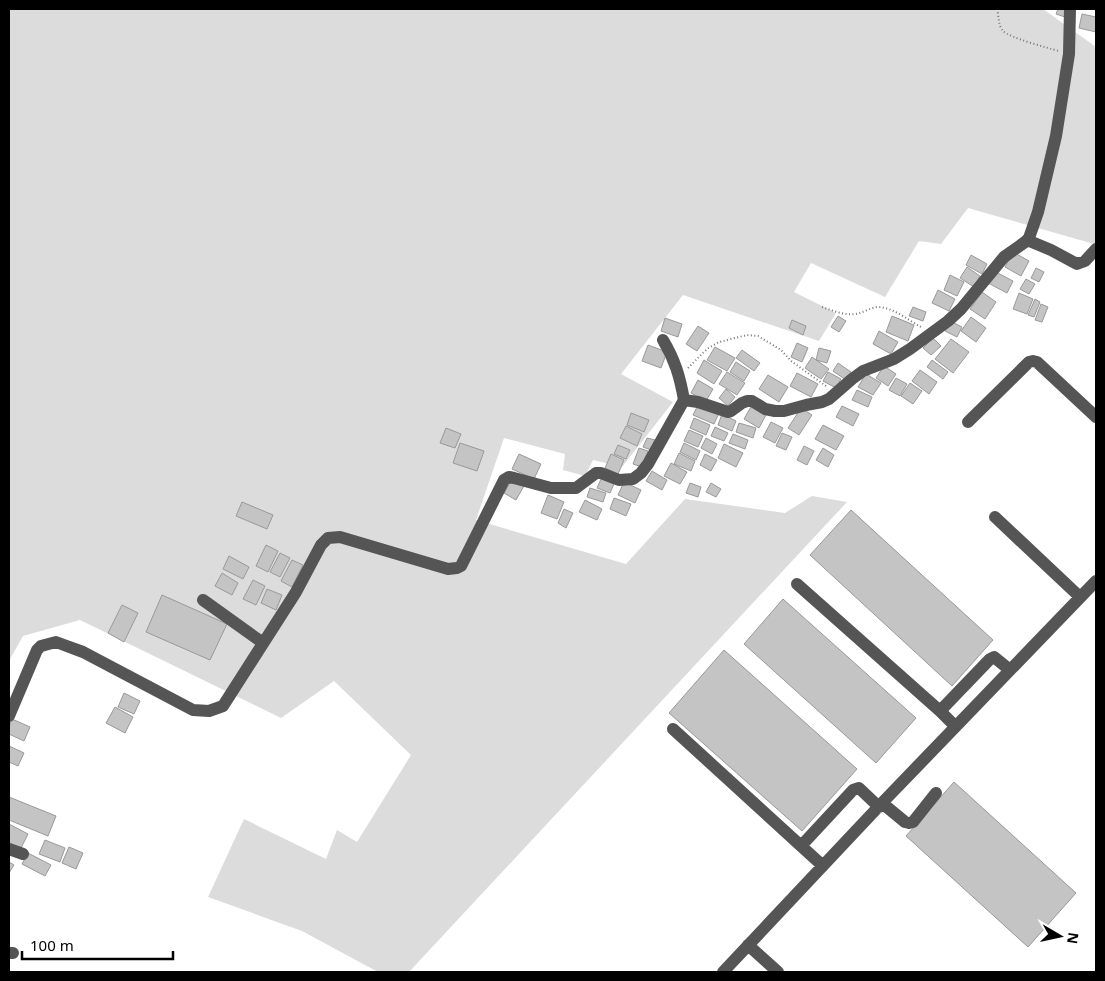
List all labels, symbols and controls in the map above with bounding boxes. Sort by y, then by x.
north arrow [1035,911,1085,961]
scale bar [22,928,174,960]
text: N [1063,931,1084,945]
text: 100 m [30,935,74,955]

